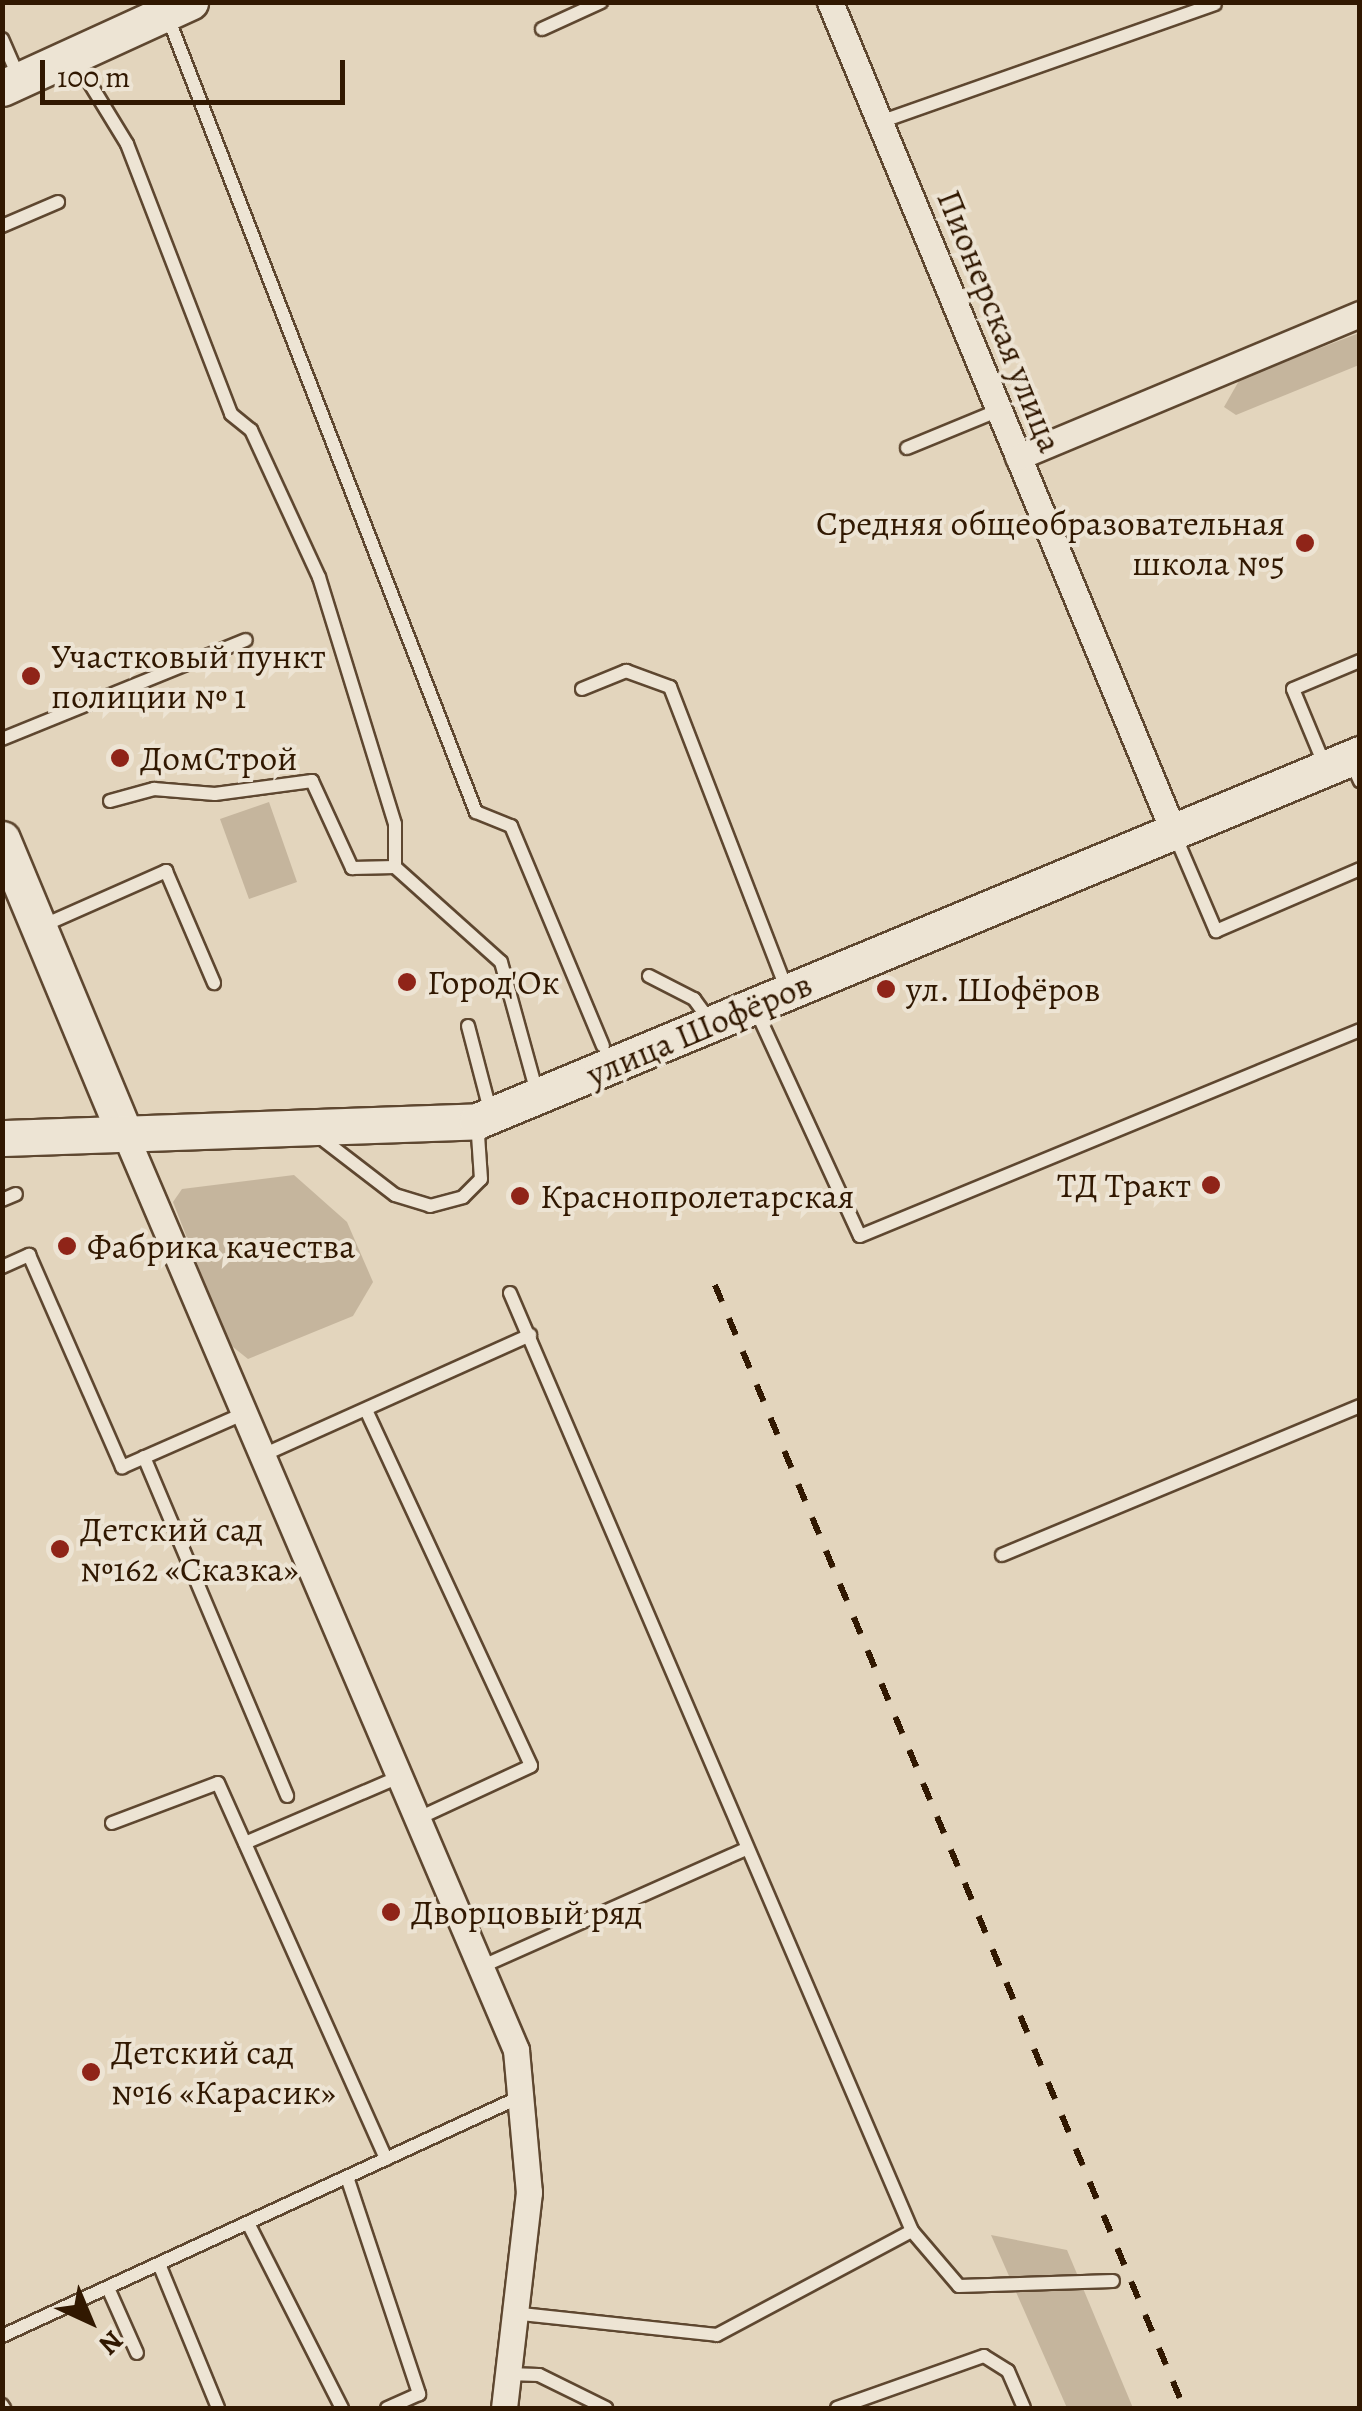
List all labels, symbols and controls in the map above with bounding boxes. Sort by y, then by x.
scale bar [45,40,350,102]
text: 100 m [57,57,130,97]
street label: Пионерская улица [928,184,1072,458]
place label: Средняя общеобразовательная школа №5 [816,502,1285,584]
marker: Средняя общеобразовательная школа №5 [1294,532,1316,554]
place label: Участковый пункт полиции № 1 [51,635,326,717]
marker: Участковый пункт полиции № 1 [20,665,42,687]
place label: ДомСтрой [140,737,298,779]
marker: ДомСтрой [109,747,131,769]
place label: Город'Ок [427,961,560,1003]
street label: улица Шофёров [580,963,818,1095]
place label: ул. Шофёров [906,968,1101,1010]
marker: Город'Ок [396,971,418,993]
marker: ул. Шофёров [875,978,897,1000]
place label: ТД Тракт [1057,1164,1191,1206]
marker: ТД Тракт [1200,1174,1222,1196]
place label: Краснопролетарская [540,1175,855,1217]
marker: Краснопролетарская [509,1185,531,1207]
place label: Фабрика качества [87,1225,355,1267]
marker: Фабрика качества [56,1235,78,1257]
place label: Детский сад №162 «Сказка» [80,1508,298,1590]
marker: Детский сад №162 «Сказка» [49,1538,71,1560]
place label: Дворцовый ряд [411,1891,642,1933]
marker: Дворцовый ряд [380,1901,402,1923]
place label: Детский сад №16 «Карасик» [111,2031,336,2113]
marker: Детский сад №16 «Карасик» [80,2061,102,2083]
north arrow [40,2271,140,2371]
text: N [90,2322,131,2363]

